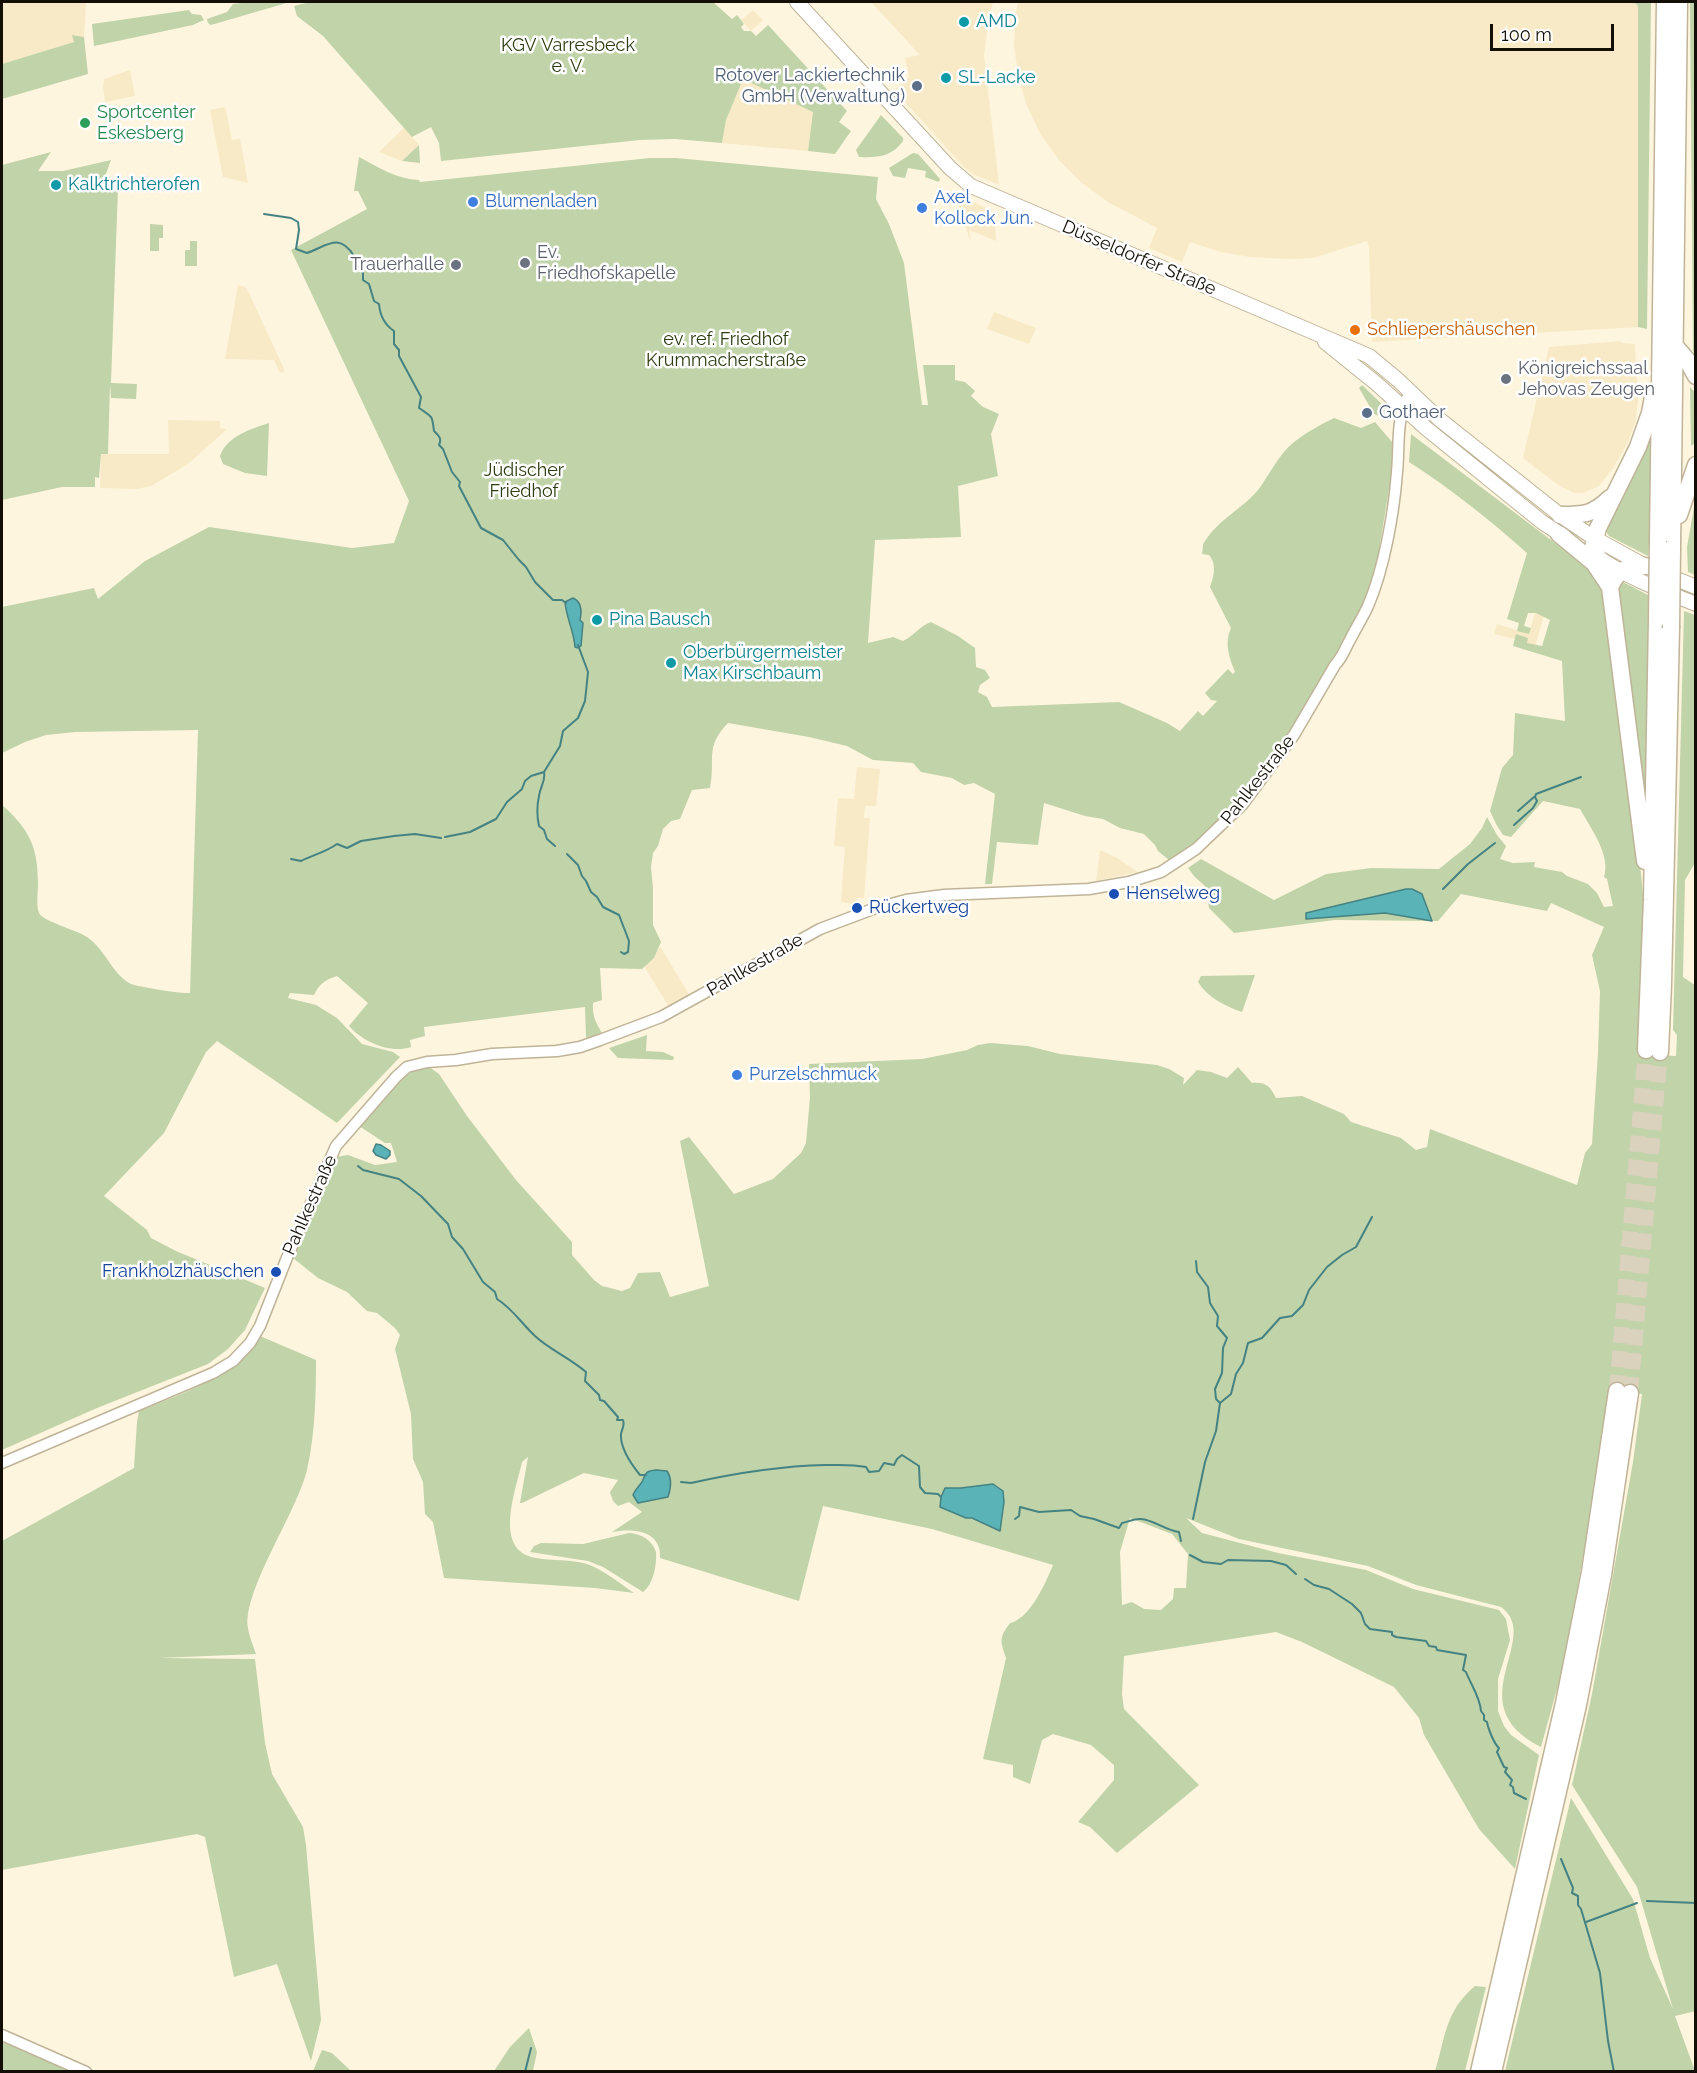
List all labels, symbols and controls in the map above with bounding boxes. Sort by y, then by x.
place label: AMD [976,11,1017,33]
scale bar [1493,12,1618,50]
marker: AMD [957,15,971,29]
text: 100 m [1501,24,1552,45]
park label: KGV Varresbeck e. V. [501,35,635,78]
place label: Rotover Lackiertechnik GmbH (Verwaltung) [715,65,905,107]
place label: SL-Lacke [958,67,1036,89]
marker: SL-Lacke [939,71,953,85]
marker: Rotover Lackiertechnik GmbH (Verwaltung) [910,79,924,93]
place label: Sportcenter Eskesberg [97,102,195,144]
marker: Sportcenter Eskesberg [78,116,92,130]
place label: Kalktrichterofen [68,174,200,196]
marker: Kalktrichterofen [49,178,63,192]
place label: Axel Kollock Jun. [934,187,1033,230]
place label: Blumenladen [485,191,597,213]
marker: Blumenladen [466,195,480,209]
marker: Axel Kollock Jun. [915,201,929,215]
street label: Düsseldorfer Straße [1059,216,1219,300]
place label: Ev. Friedhofskapelle [537,242,676,284]
place label: Trauerhalle [350,254,444,276]
marker: Ev. Friedhofskapelle [518,256,532,270]
marker: Trauerhalle [449,258,463,272]
place label: Schliepershäuschen [1367,319,1535,341]
marker: Schliepershäuschen [1348,323,1362,337]
park label: ev. ref. Friedhof Krummacherstraße [646,329,806,372]
place label: Königreichssaal Jehovas Zeugen [1518,358,1655,400]
marker: Königreichssaal Jehovas Zeugen [1499,372,1513,386]
place label: Gothaer [1379,402,1446,424]
marker: Gothaer [1360,406,1374,420]
park label: Jüdischer Friedhof [484,460,564,502]
place label: Pina Bausch [609,609,711,631]
marker: Pina Bausch [590,613,604,627]
place label: Oberbürgermeister Max Kirschbaum [683,642,843,684]
marker: Oberbürgermeister Max Kirschbaum [664,656,678,670]
street label: Pahlkestraße [1216,731,1300,829]
place label: Henselweg [1126,883,1220,905]
marker: Henselweg [1107,887,1121,901]
place label: Rückertweg [869,897,969,919]
marker: Rückertweg [850,901,864,915]
street label: Pahlkestraße [703,929,807,1001]
place label: Purzelschmuck [749,1064,877,1086]
marker: Purzelschmuck [730,1068,744,1082]
street label: Pahlkestraße [278,1152,342,1258]
place label: Frankholzhäuschen [102,1261,264,1283]
marker: Frankholzhäuschen [269,1265,283,1279]

